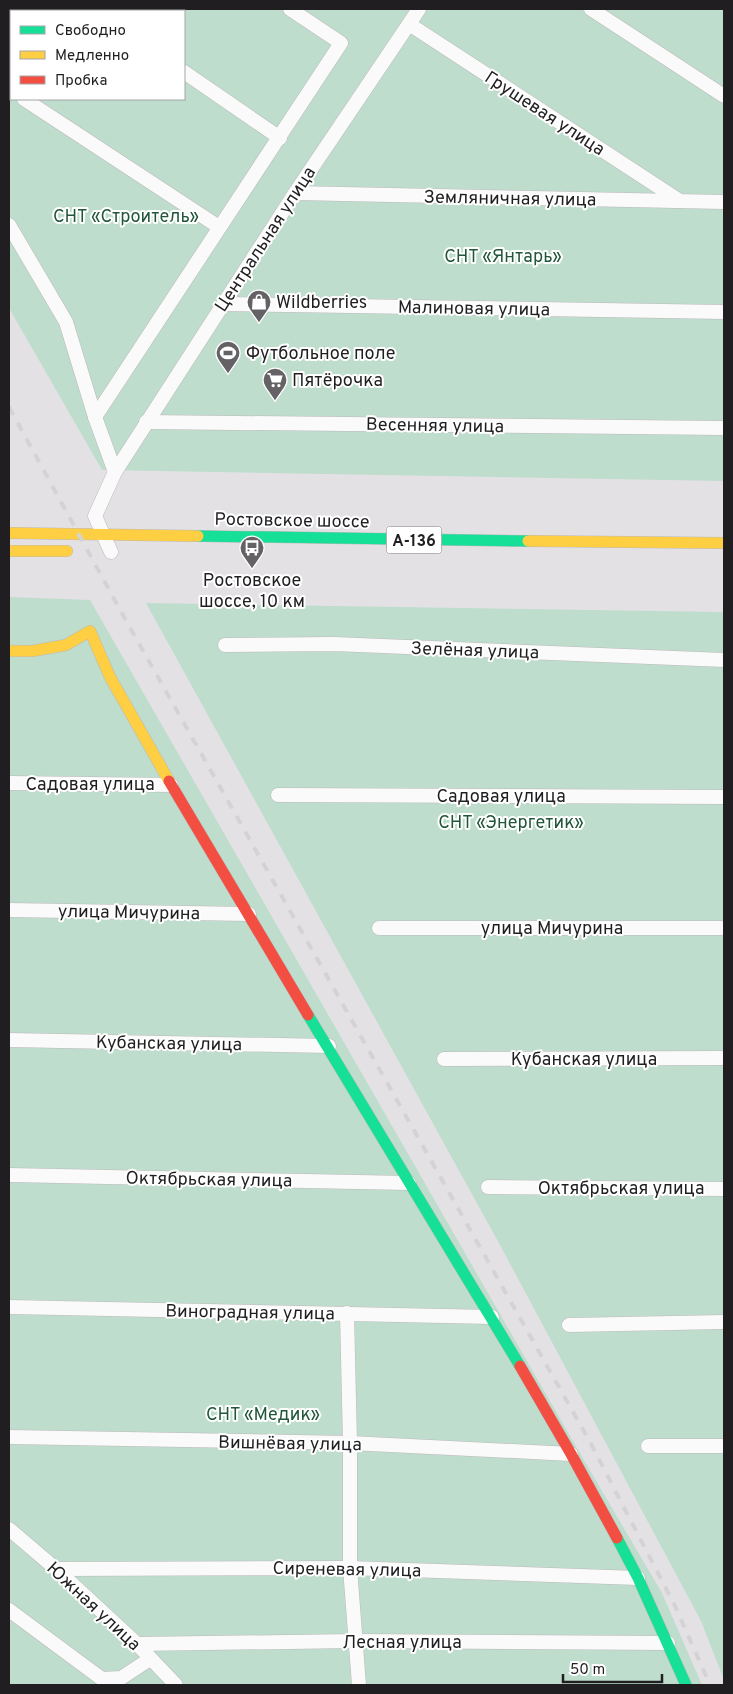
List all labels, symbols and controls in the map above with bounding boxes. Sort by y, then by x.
legend [10,10,185,100]
text: Свободно [55,22,126,41]
text: Медленно [55,47,129,66]
street label: Грушевая улица [480,67,609,162]
text: Пробка [55,72,107,91]
street label: Центральная улица [211,163,322,317]
street label: Земляничная улица [423,186,597,213]
park label: СНТ «Строитель» [53,206,199,229]
park label: СНТ «Янтарь» [444,246,562,269]
shop icon: Wildberries [246,289,272,323]
place label: Wildberries [276,292,367,315]
street label: Малиновая улица [398,297,550,322]
sports icon: Футбольное поле [215,340,241,374]
place label: Футбольное поле [246,343,395,366]
supermarket icon: Пятёрочка [262,367,288,401]
place label: Пятёрочка [292,370,383,393]
street label: Весенняя улица [366,414,504,439]
street label: Ростовское шоссе [214,509,370,534]
road number: А-136 [386,526,442,554]
bus stop icon: Ростовское шоссе, 10 км [239,535,265,569]
place label: Ростовское шоссе, 10 км [199,570,305,614]
street label: Зелёная улица [410,638,540,665]
street label: Садовая улица [25,774,155,797]
street label: Садовая улица [436,786,566,809]
park label: СНТ «Энергетик» [438,812,584,835]
street label: улица Мичурина [58,901,200,926]
street label: улица Мичурина [481,918,623,941]
street label: Кубанская улица [96,1032,242,1057]
street label: Кубанская улица [511,1049,657,1072]
street label: Октябрьская улица [125,1168,293,1193]
street label: Октябрьская улица [538,1178,704,1201]
street label: Виноградная улица [165,1301,335,1326]
park label: СНТ «Медик» [206,1404,320,1427]
street label: Вишнёвая улица [218,1432,362,1457]
street label: Южная улица [41,1558,145,1657]
street label: Сиреневая улица [272,1558,422,1583]
street label: Лесная улица [342,1632,462,1655]
scale bar [563,1652,662,1684]
text: 50 m [570,1661,605,1680]

